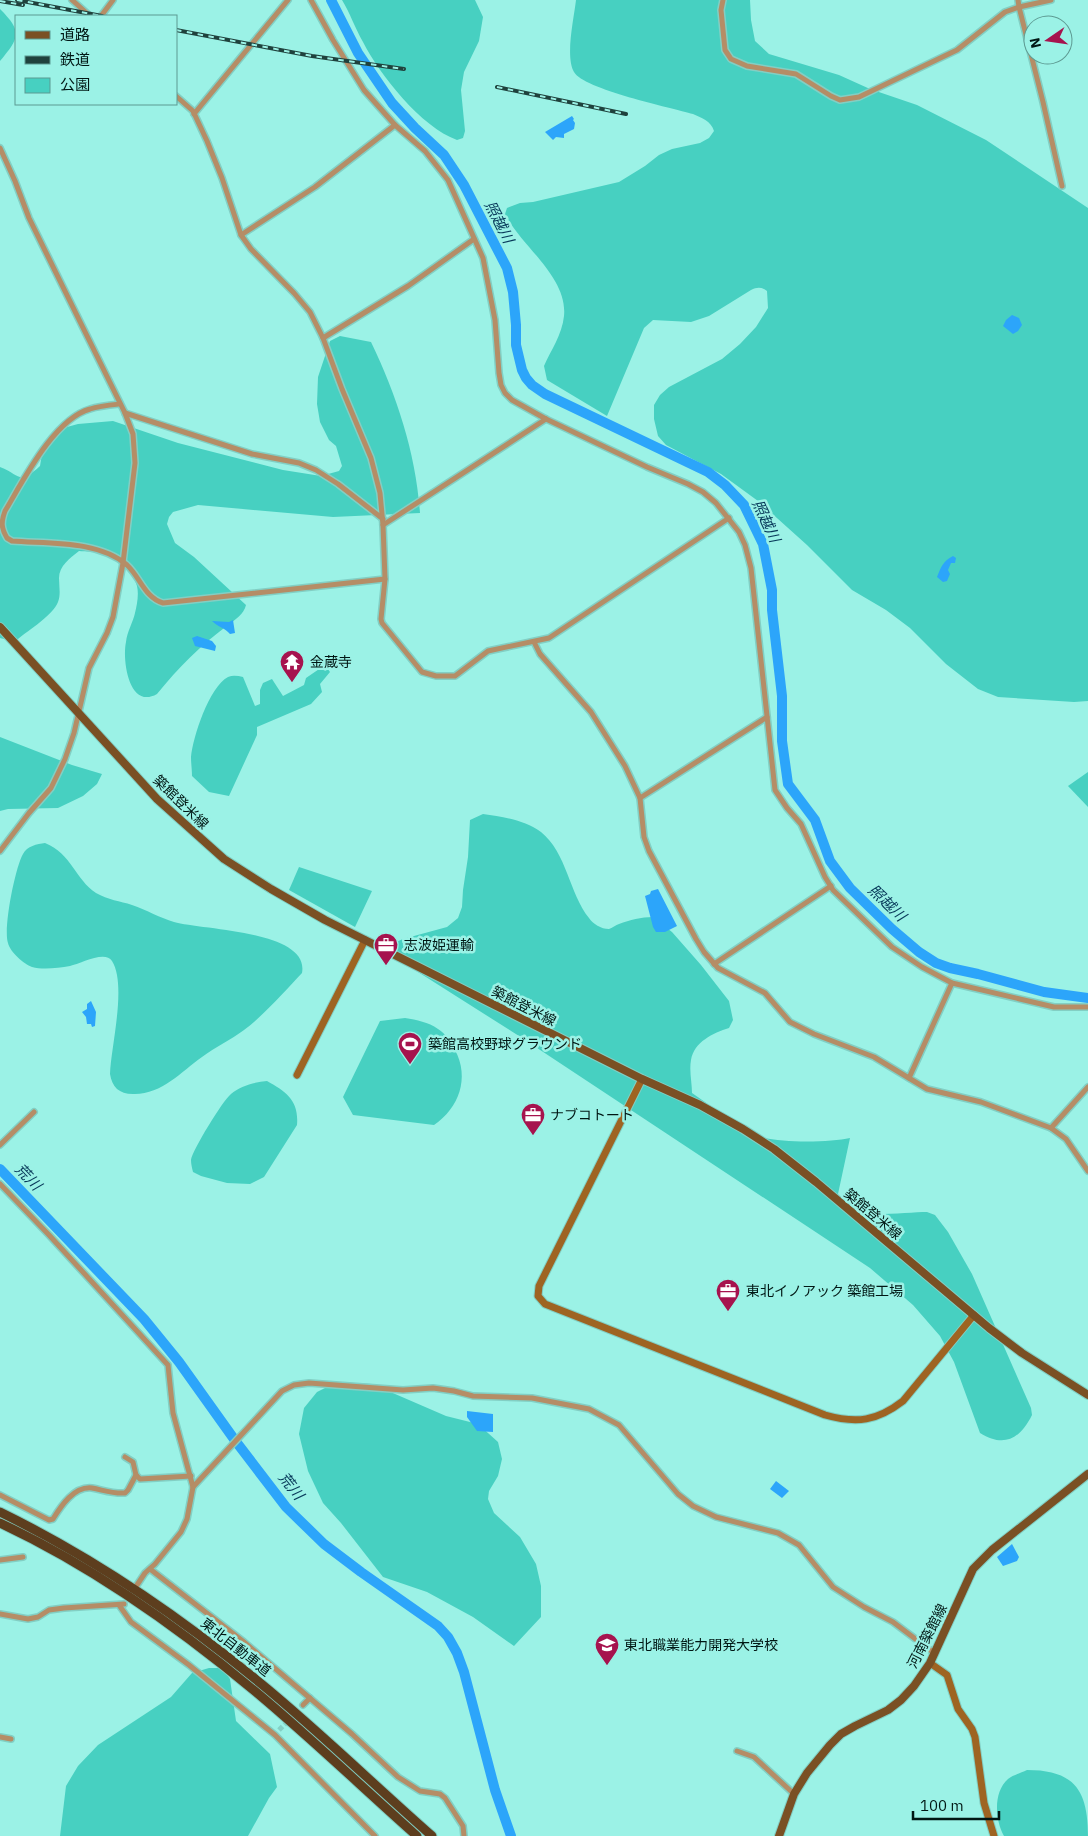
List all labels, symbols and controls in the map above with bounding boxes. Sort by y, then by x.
legend [15,15,178,105]
north arrow [1023,15,1073,65]
text: 道路 [60,25,90,44]
text: N [1025,36,1045,50]
text: 鉄道 [60,50,90,69]
text: 公園 [60,75,90,94]
water label: 照越川 [481,197,519,248]
water label: 照越川 [748,496,785,547]
temple icon: 金蔵寺 [279,649,305,683]
place label: 金蔵寺 [310,653,352,671]
street label: 築館登米線 [150,771,212,833]
water label: 照越川 [865,880,912,926]
office icon: 志波姫運輸 [373,932,399,966]
place label: 志波姫運輸 [404,936,474,954]
street label: 築館登米線 [489,982,559,1030]
sports icon: 築館高校野球グラウンド [397,1031,423,1065]
place label: 築館高校野球グラウンド [428,1035,582,1053]
office icon: ナブコトート [520,1102,546,1136]
place label: ナブコトート [550,1106,634,1124]
water label: 荒川 [11,1159,47,1195]
street label: 築館登米線 [840,1185,906,1243]
office icon: 東北イノアック 築館工場 [715,1278,741,1312]
place label: 東北イノアック 築館工場 [746,1282,903,1300]
water label: 荒川 [275,1468,309,1505]
street label: 河南築館線 [903,1601,951,1671]
street label: 東北自動車道 [197,1614,275,1680]
school or university icon: 東北職業能力開発大学校 [594,1632,620,1666]
place label: 東北職業能力開発大学校 [624,1636,778,1654]
scale bar [913,1788,999,1820]
text: 100 m [920,1796,964,1815]

